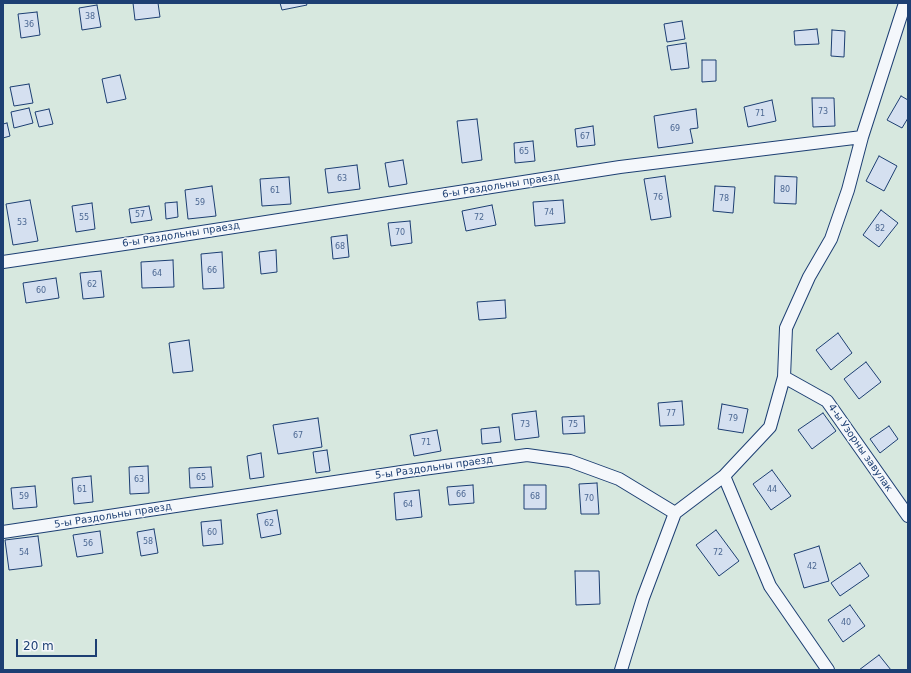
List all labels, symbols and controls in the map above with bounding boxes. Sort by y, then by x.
house number: 38 [85,12,95,22]
house number: 36 [24,20,34,30]
house number: 73 [818,107,828,117]
house number: 71 [755,109,765,119]
house number: 69 [670,124,680,134]
house number: 67 [580,132,590,142]
house number: 65 [519,147,529,157]
street label: 6-ы Раздольны праезд [441,171,561,201]
house number: 63 [337,174,347,184]
house number: 80 [780,185,790,195]
house number: 61 [270,186,280,196]
house number: 76 [653,193,663,203]
house number: 78 [719,194,729,204]
house number: 59 [195,198,205,208]
house number: 74 [544,208,554,218]
house number: 57 [135,210,145,220]
house number: 55 [79,213,89,223]
house number: 72 [474,213,484,223]
house number: 53 [17,218,27,228]
street label: 6-ы Раздольны праезд [121,220,241,250]
house number: 82 [875,224,885,234]
house number: 70 [395,228,405,238]
house number: 68 [335,242,345,252]
house number: 66 [207,266,217,276]
house number: 64 [152,269,162,279]
house number: 62 [87,280,97,290]
house number: 60 [36,286,46,296]
street label: 4-ы Узорны завулак [825,402,895,494]
house number: 77 [666,409,676,419]
house number: 79 [728,414,738,424]
house number: 73 [520,420,530,430]
house number: 75 [568,420,578,430]
house number: 67 [293,431,303,441]
house number: 71 [421,438,431,448]
street label: 5-ы Раздольны праезд [374,454,494,482]
house number: 65 [196,473,206,483]
house number: 63 [134,475,144,485]
house number: 61 [77,485,87,495]
house number: 44 [767,485,777,495]
house number: 66 [456,490,466,500]
house number: 59 [19,492,29,502]
house number: 68 [530,492,540,502]
house number: 70 [584,494,594,504]
house number: 64 [403,500,413,510]
street label: 5-ы Раздольны праезд [53,501,173,531]
house number: 62 [264,519,274,529]
house number: 60 [207,528,217,538]
house number: 58 [143,537,153,547]
house number: 56 [83,539,93,549]
house number: 54 [19,548,29,558]
house number: 72 [713,548,723,558]
house number: 42 [807,562,817,572]
house number: 40 [841,618,851,628]
scale bar [18,631,99,657]
text: 20 m [23,639,54,653]

